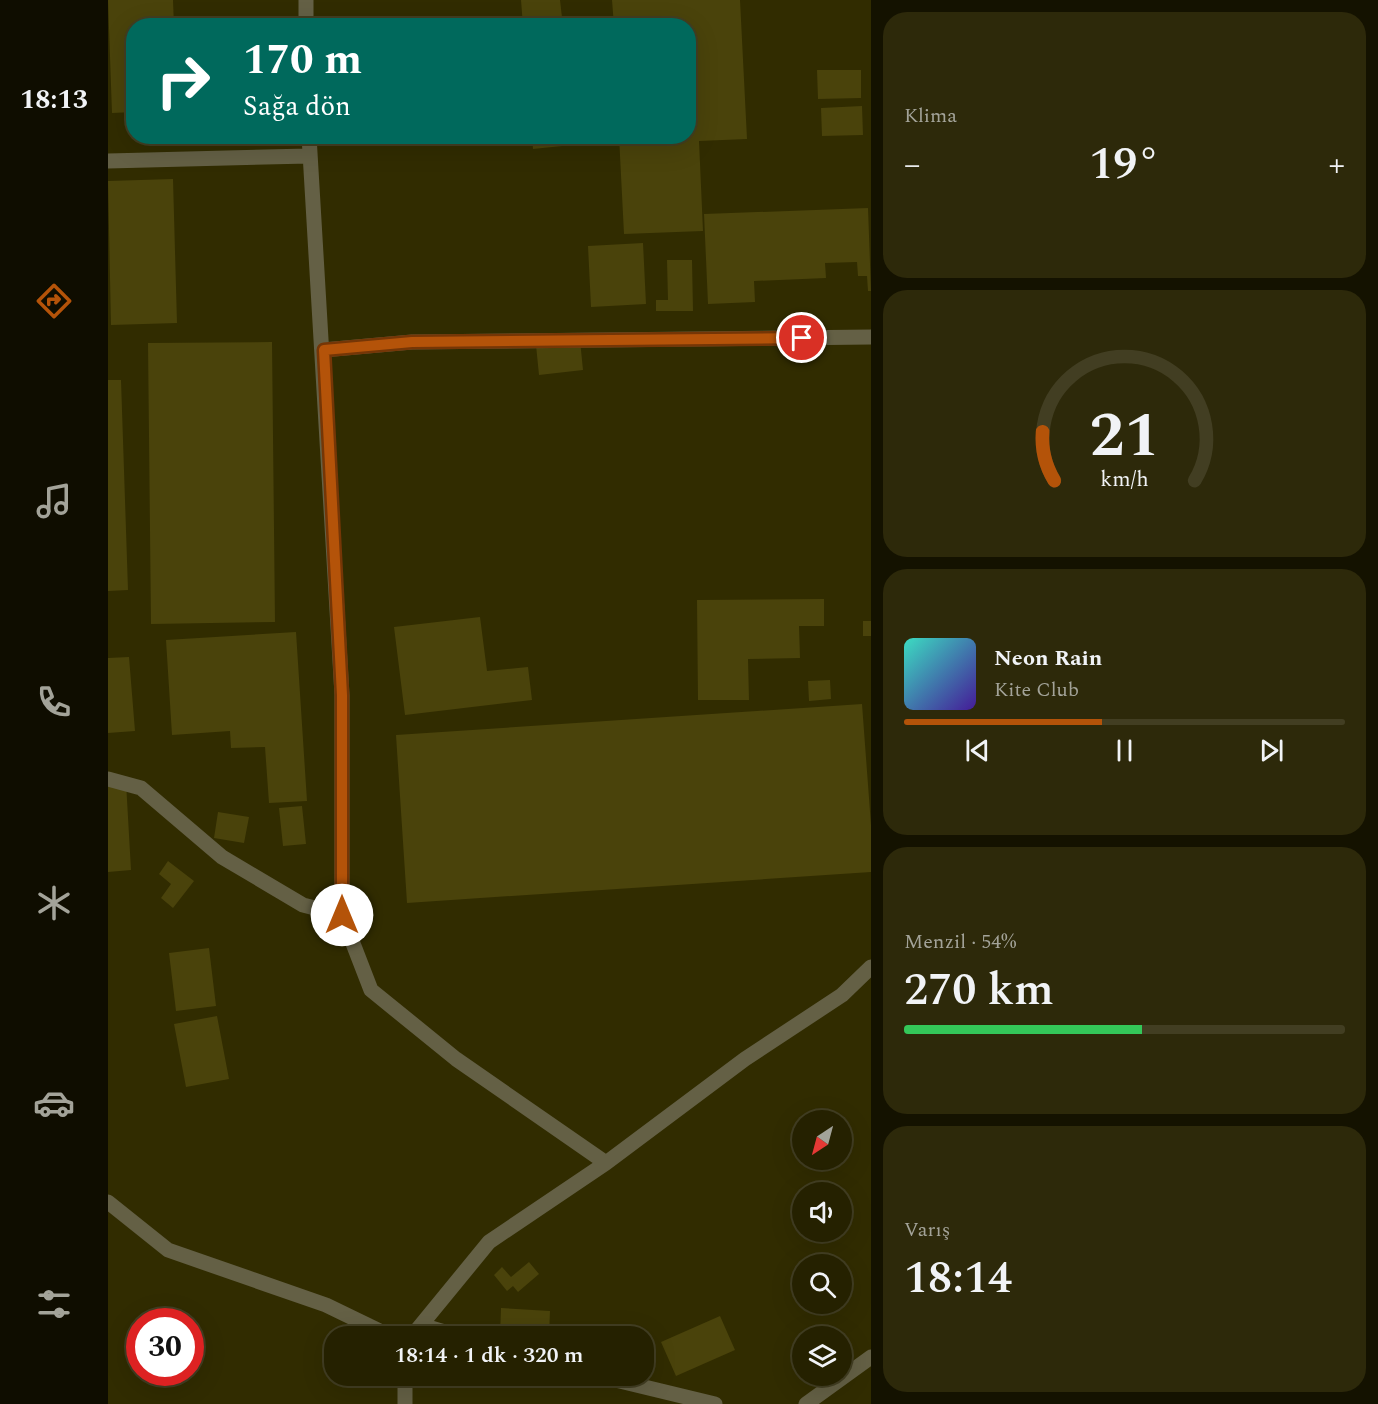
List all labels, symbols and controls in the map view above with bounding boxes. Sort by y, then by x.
text: 170 m [243,29,362,92]
icon: right [144,42,222,120]
text: 18:13 [20,79,88,121]
text: Sağa dön [243,86,351,128]
text: Klima [904,101,957,131]
text: 19° [1089,130,1160,199]
text: − [904,140,921,190]
text: + [1329,140,1345,190]
icon: directions [33,280,75,322]
pin [776,312,827,363]
icon: arrive [785,321,818,354]
text: 21 [1089,389,1160,484]
text: km/h [1100,463,1149,496]
icon: music [33,480,75,522]
text: Neon Rain [994,642,1102,675]
text: Kite Club [994,675,1079,705]
icon: phone [33,681,75,723]
icon: previous [961,734,994,767]
icon: pause [1108,734,1141,767]
icon: next [1255,734,1288,767]
icon: climate [33,882,75,924]
position arrow [310,883,374,947]
text: Menzil · 54% [904,927,1016,957]
text: 270 km [904,956,1054,1025]
icon: car [33,1082,75,1124]
north arrow [792,1110,852,1170]
map controls [792,1110,852,1386]
button: sound [792,1182,852,1242]
text: Varış [904,1215,950,1245]
text: 18:14 [904,1244,1012,1313]
button: search [792,1254,852,1314]
icon: filters [33,1283,75,1325]
speed limit sign: 30 [126,1308,204,1386]
button: layers [792,1326,852,1386]
text: 18:14 · 1 dk · 320 m [395,1339,583,1372]

